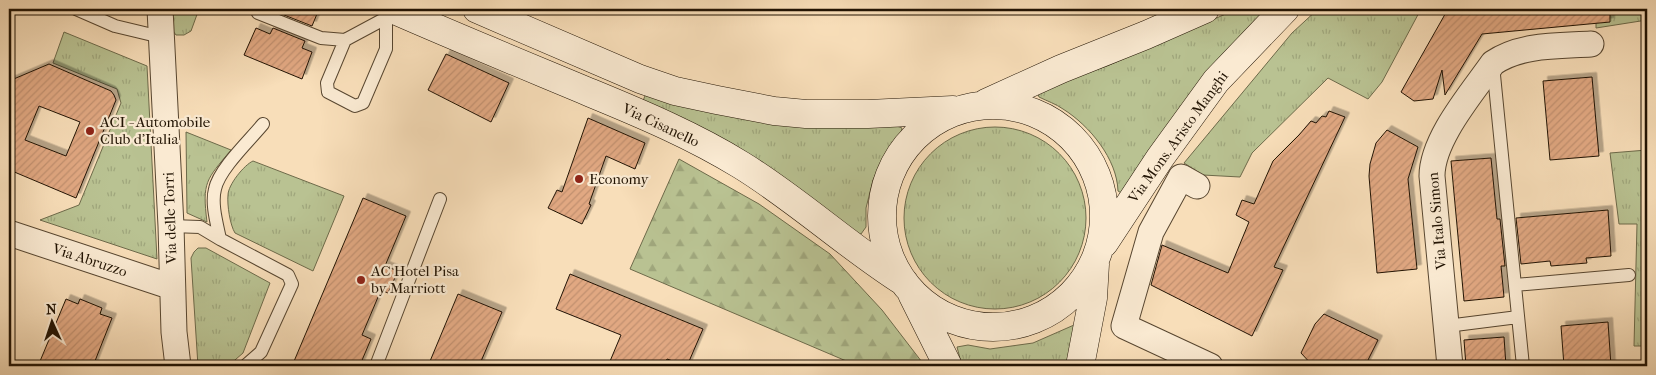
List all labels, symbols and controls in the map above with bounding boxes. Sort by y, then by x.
street label: Via Mons. Aristo Manghi [1124,67,1232,207]
street label: Via Cisanello [619,99,703,151]
place label: ACI - Automobile Club d'Italia [99,113,211,148]
marker: ACI - Automobile Club d'Italia [84,125,96,137]
place label: Economy [589,170,649,188]
street label: Via delle Torri [159,171,181,265]
street label: Via Italo Simon [1424,171,1450,272]
marker: Economy [573,173,585,185]
street label: Via Abruzzo [49,239,130,281]
place label: AC Hotel Pisa by Marriott [370,262,460,297]
marker: AC Hotel Pisa by Marriott [355,274,367,286]
north arrow [28,298,78,348]
text: N [46,301,57,318]

